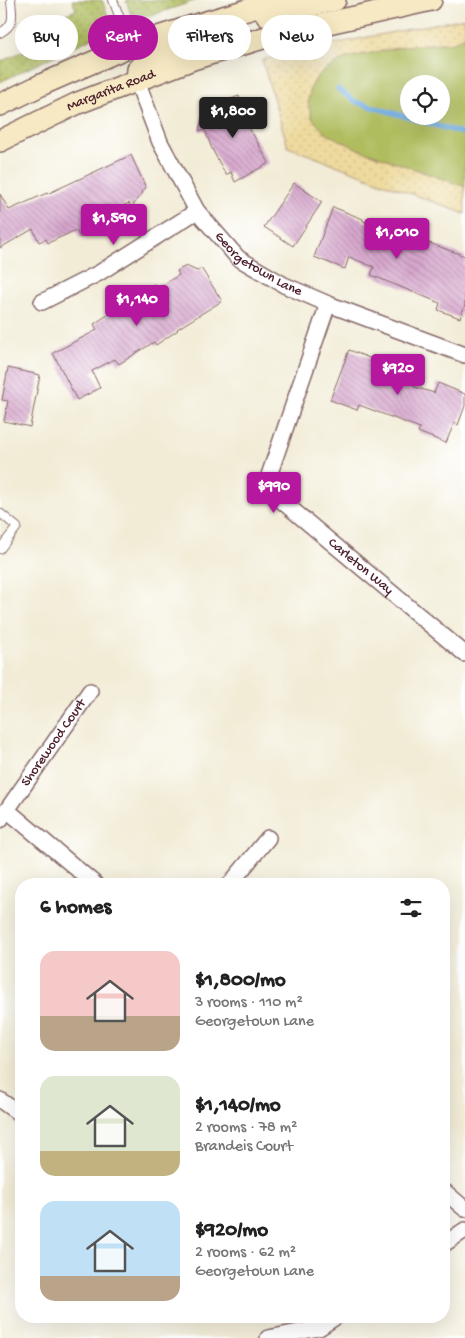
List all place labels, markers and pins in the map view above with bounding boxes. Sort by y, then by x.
pin: $1,800 [192,96,274,139]
pin: $1,590 [73,204,155,246]
pin: $1,010 [356,218,438,260]
pin: $1,140 [96,284,178,327]
pin: $920 [368,354,428,396]
pin: $990 [244,472,304,514]

